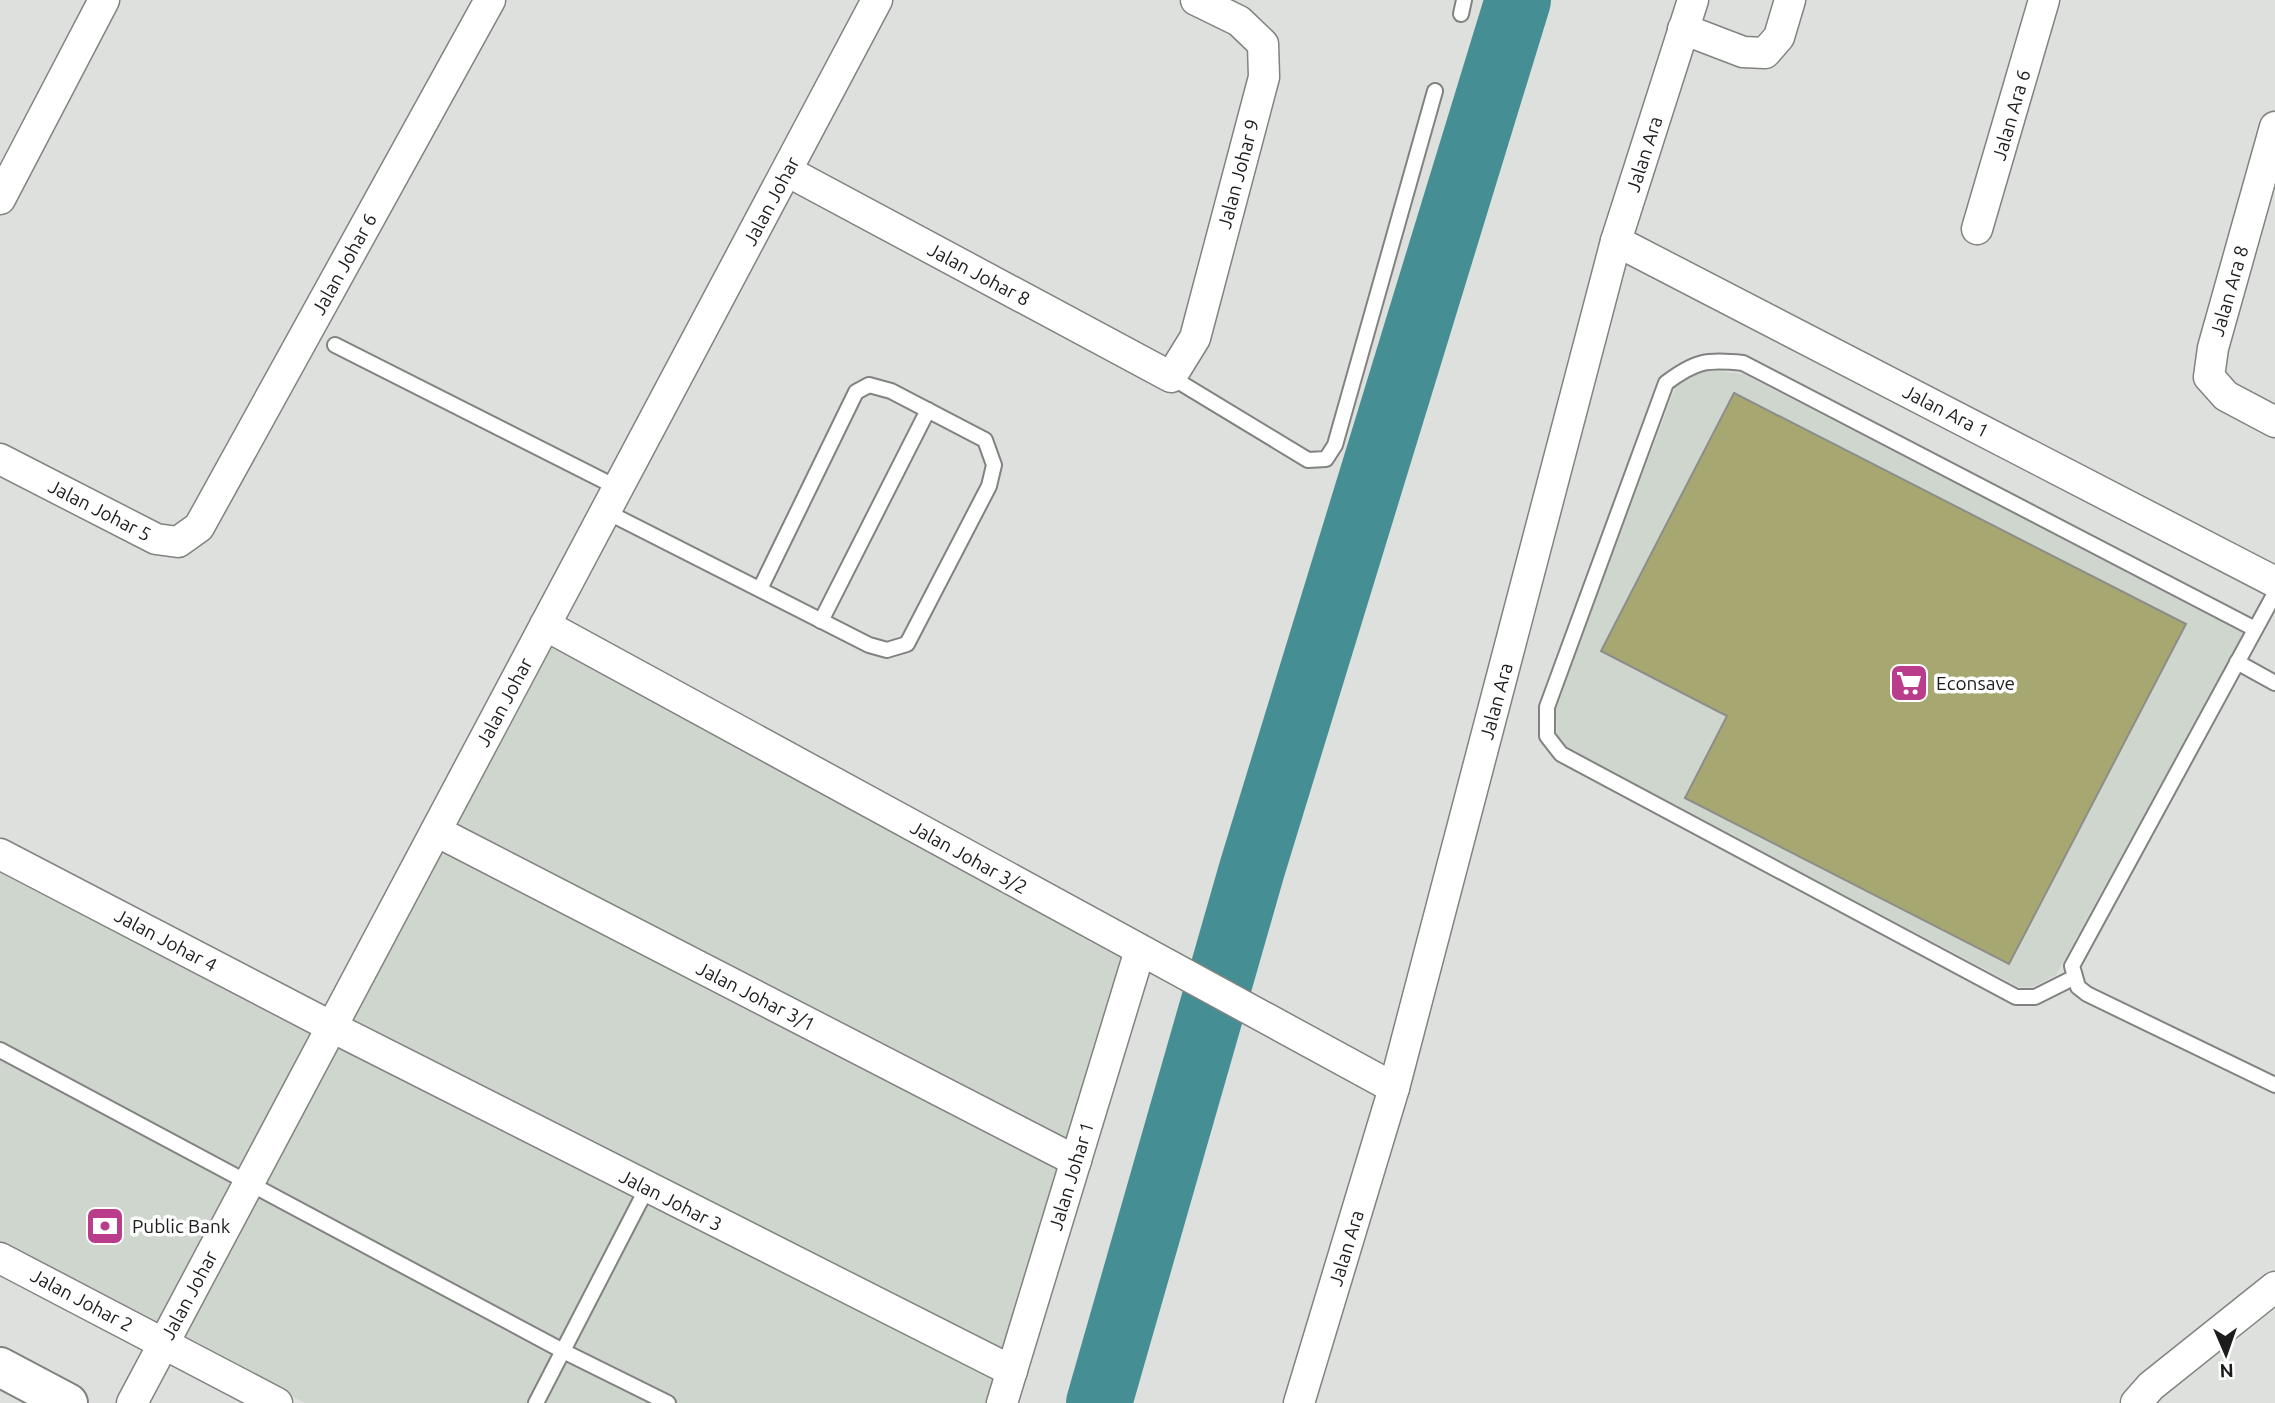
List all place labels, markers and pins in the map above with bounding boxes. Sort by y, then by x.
supermarket icon: Econsave [1888,662,1930,704]
place label: Econsave [1936,672,2015,694]
bank icon: Public Bank [84,1205,126,1247]
place label: Public Bank [132,1215,231,1237]

